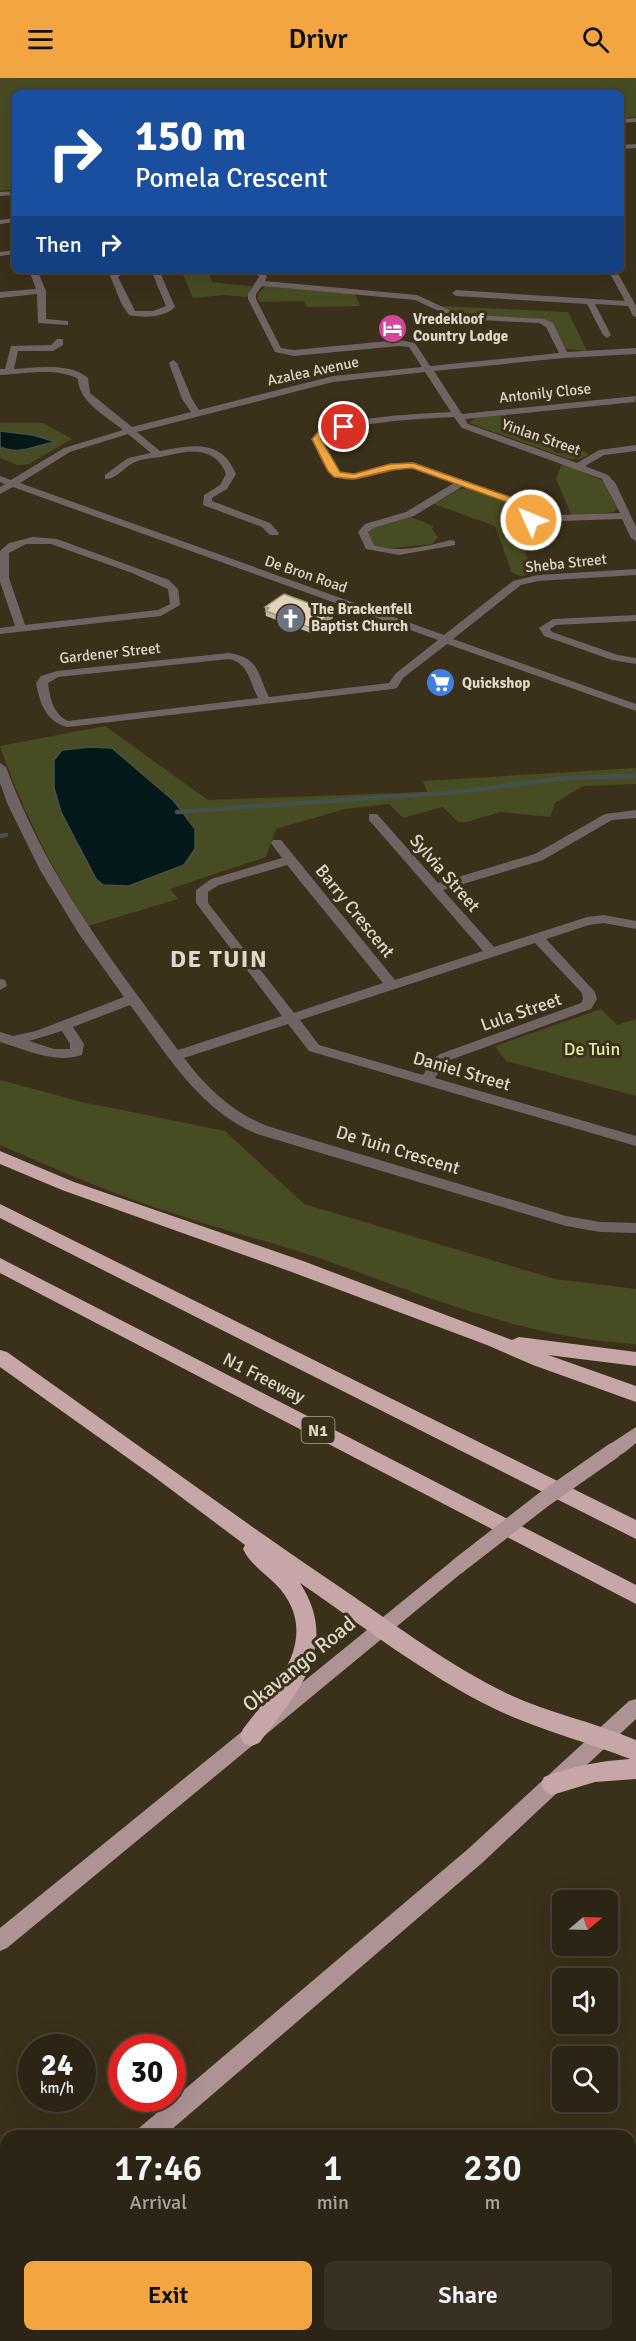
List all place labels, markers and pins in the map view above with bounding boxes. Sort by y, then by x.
place label: Vredekloof Country Lodge [413,310,508,345]
hotel icon: Vredekloof Country Lodge [376,312,408,344]
pin [318,401,369,452]
place label: The Brackenfell Baptist Church [311,600,413,635]
church icon: The Brackenfell Baptist Church [274,602,306,634]
supermarket icon: Quickshop [425,667,457,699]
place label: Quickshop [462,674,530,692]

